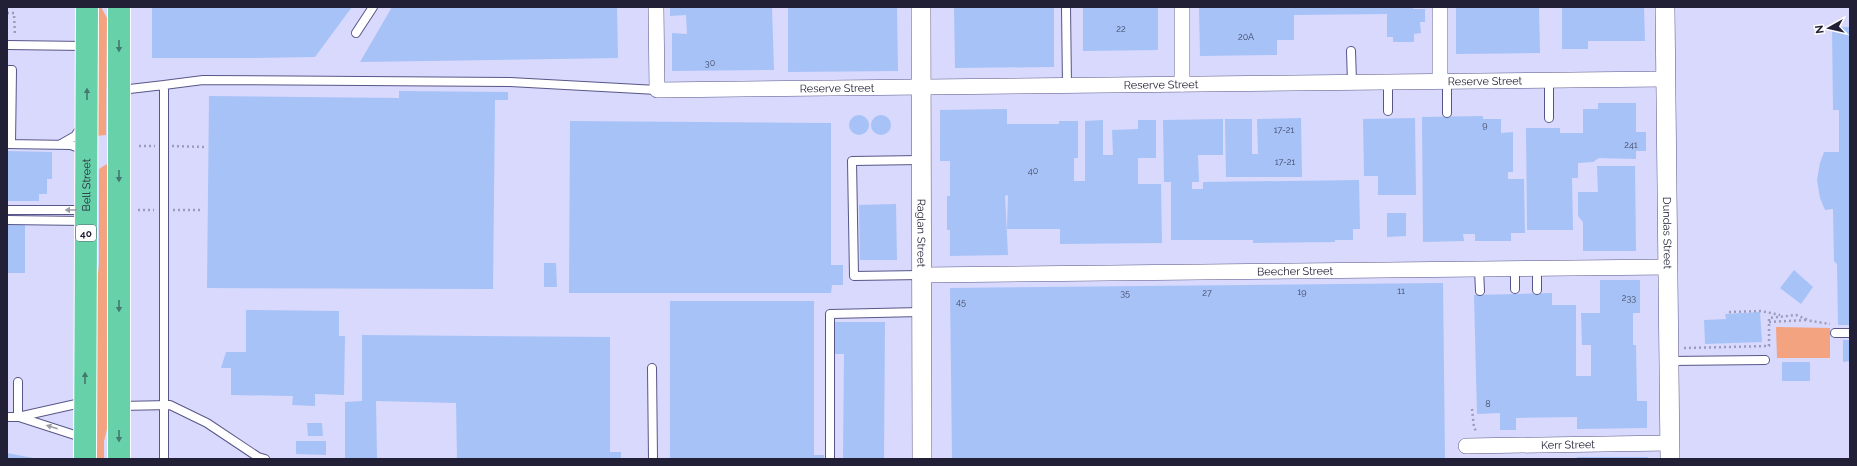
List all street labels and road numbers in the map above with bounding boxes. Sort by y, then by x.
street label: Reserve Street [1448,74,1523,88]
street label: Reserve Street [1124,78,1199,91]
street label: Reserve Street [800,81,875,95]
street label: Bell Street [80,158,93,211]
street label: Dundas Street [1661,197,1674,270]
street label: Raglan Street [915,199,928,268]
road number: 40 [76,225,96,241]
street label: Beecher Street [1257,264,1333,278]
street label: Kerr Street [1541,438,1595,451]

